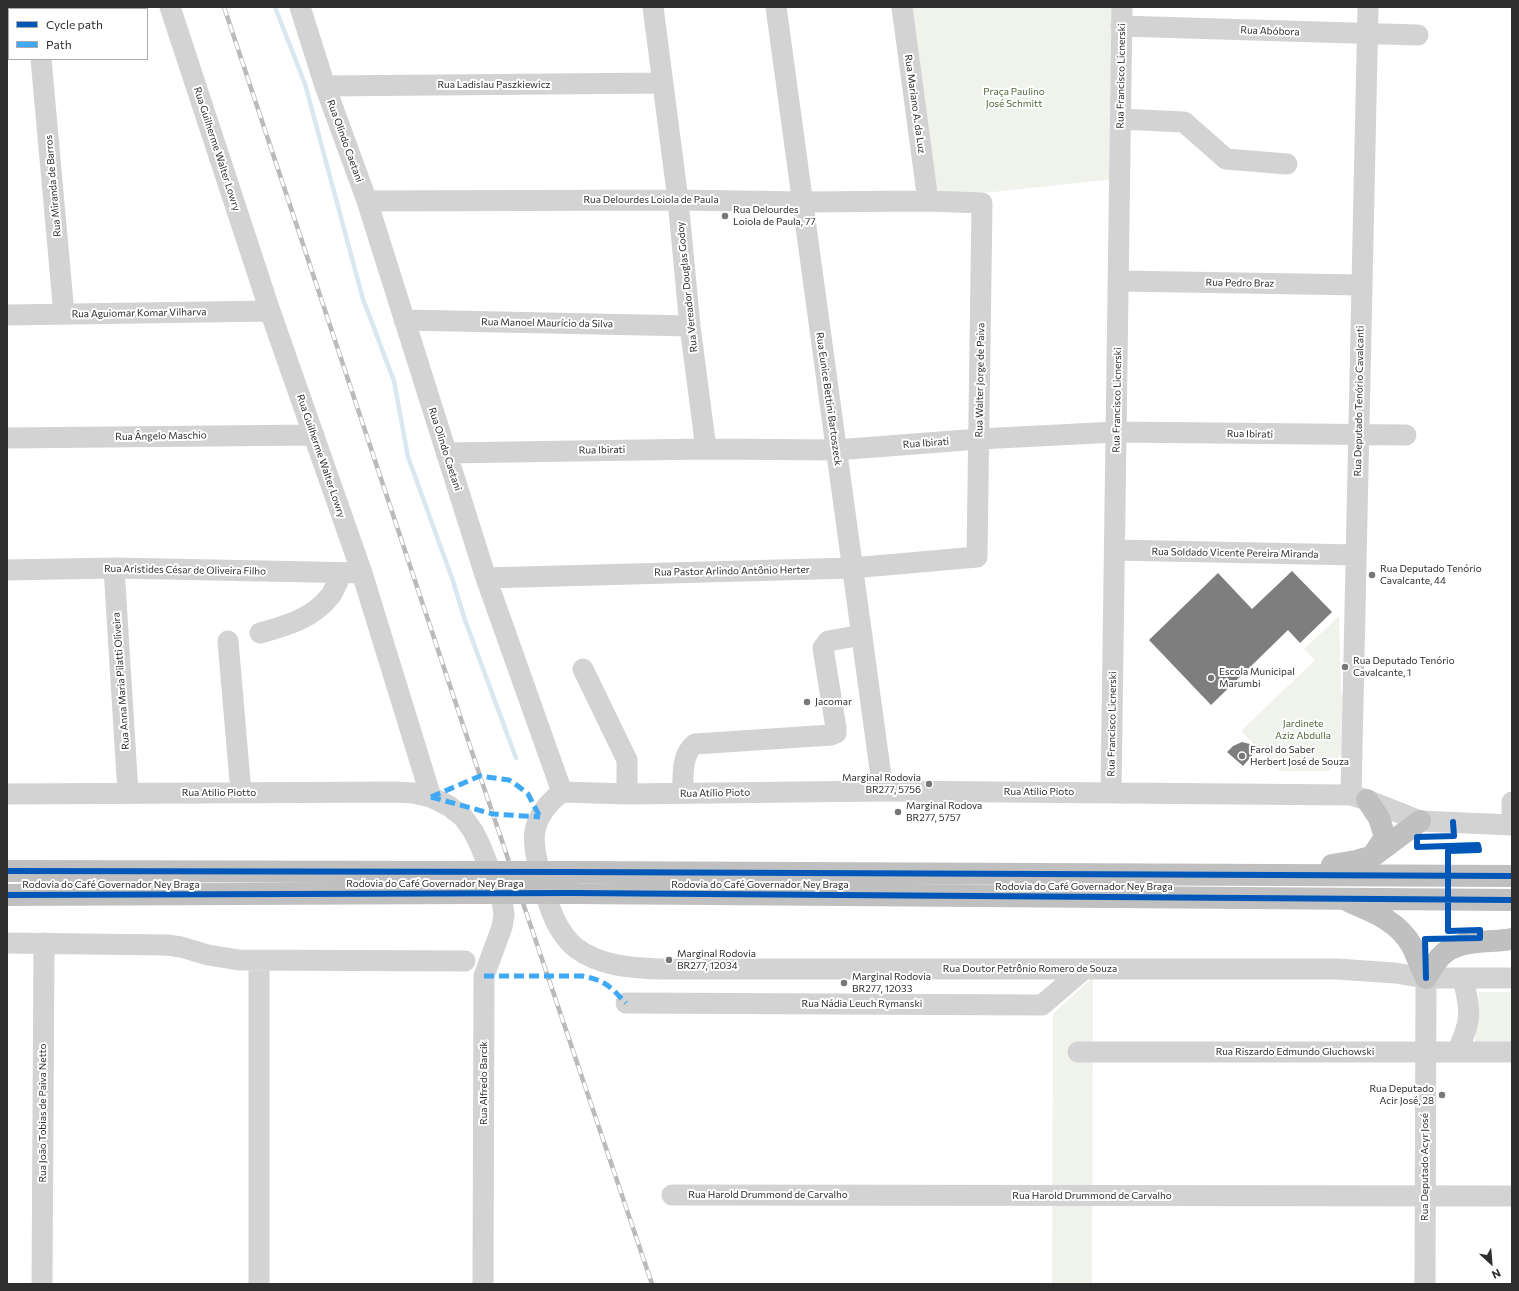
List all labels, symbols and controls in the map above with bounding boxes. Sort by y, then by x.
legend [8,8,148,60]
text: Cycle path [46,17,103,31]
street label: Rua Francisco Licnerski [1114,23,1128,129]
street label: Rua Abóbora [1240,24,1300,38]
text: Path [46,37,72,51]
street label: Rua Mariano A. da Luz [902,54,928,154]
street label: Rua Ladislau Paszkiewicz [437,79,551,91]
street label: Rua Guilherme Walter Lowry [191,85,243,213]
park label: Praça Paulino José Schmitt [983,86,1045,110]
street label: Rua Olindo Caetani [324,98,366,184]
street label: Rua Miranda de Barros [43,135,63,237]
street label: Rua Delourdes Loiola de Paula [583,194,719,206]
place label: Rua Delourdes Loiola de Paula, 77 [733,204,816,228]
marker: Rua Delourdes Loiola de Paula, 77 [720,211,730,221]
street label: Rua Vereador Douglas Godoy [674,221,700,353]
street label: Rua Pedro Braz [1206,276,1274,290]
street label: Rua Aguiomar Komar Vilharva [71,306,207,320]
street label: Rua Manoel Maurício da Silva [481,316,613,330]
street label: Rua Walter Jorge de Paiva [973,323,987,437]
street label: Rua Deputado Tenório Cavalcanti [1352,325,1366,477]
street label: Rua Eunice Bettini Bartoszeck [814,331,844,467]
street label: Rua Francisco Licnerski [1110,347,1124,453]
street label: Rua Guilherme Walter Lowry [294,393,348,519]
street label: Rua Olindo Caetani [426,406,464,492]
street label: Rua Ibirati [1227,428,1273,440]
street label: Rua Ângelo Maschio [115,429,207,443]
street label: Rua Ibirati [902,435,950,451]
street label: Rua Ibirati [579,444,625,456]
street label: Rua Soldado Vicente Pereira Miranda [1151,546,1319,560]
street label: Rua Aristides César de Oliveira Filho [104,563,266,577]
place label: Rua Deputado Tenório Cavalcante, 44 [1380,563,1482,586]
street label: Rua Pastor Arlindo Antônio Herter [654,564,810,578]
marker: Rua Deputado Tenório Cavalcante, 44 [1367,570,1377,580]
street label: Rua Anna Maria Pilatti Oliveira [110,612,132,750]
place label: Rua Deputado Tenório Cavalcante, 1 [1353,655,1455,678]
marker: Rua Deputado Tenório Cavalcante, 1 [1340,662,1350,672]
place label: Escola Municipal Marumbi [1219,666,1295,690]
street label: Rua Francisco Licnerski [1105,671,1119,777]
marker: Escola Municipal Marumbi [1206,673,1216,683]
place label: Jacomar [815,696,852,708]
marker: Jacomar [802,697,812,707]
park label: Jardinete Aziz Abdulla [1275,718,1331,742]
place label: Farol do Saber Herbert José de Souza [1250,744,1349,768]
marker: Farol do Saber Herbert José de Souza [1237,751,1247,761]
place label: Marginal Rodovia BR277, 5756 [842,772,921,796]
marker: Marginal Rodovia BR277, 5756 [924,779,934,789]
street label: Rua Atílio Pioto [680,786,750,800]
street label: Rua Atílio Pioto [1004,786,1074,798]
street label: Rua Atilio Piotto [182,787,256,799]
place label: Marginal Rodova BR277, 5757 [906,800,982,824]
marker: Marginal Rodova BR277, 5757 [893,807,903,817]
street label: Rodovia do Café Governador Ney Braga [346,878,524,890]
street label: Rodovia do Café Governador Ney Braga [22,879,200,891]
street label: Rodovia do Café Governador Ney Braga [671,879,849,891]
street label: Rodovia do Café Governador Ney Braga [995,881,1173,893]
place label: Marginal Rodovia BR277, 12034 [677,948,756,972]
marker: Marginal Rodovia BR277, 12034 [664,955,674,965]
street label: Rua Doutor Petrônio Romero de Souza [943,963,1117,975]
place label: Marginal Rodovia BR277, 12033 [852,971,931,994]
marker: Marginal Rodovia BR277, 12033 [839,978,849,988]
street label: Rua Nádia Leuch Rymanski [802,998,922,1010]
street label: Rua Alfredo Barcik [478,1041,490,1125]
street label: Rua João Tobias de Paiva Netto [37,1043,49,1183]
street label: Rua Riszardo Edmundo Gluchowski [1216,1046,1374,1058]
place label: Rua Deputado Acir José, 28 [1369,1083,1434,1106]
marker: Rua Deputado Acir José, 28 [1437,1090,1447,1100]
street label: Rua Deputado Acyr José [1419,1113,1431,1221]
street label: Rua Harold Drummond de Carvalho [688,1189,848,1201]
street label: Rua Harold Drummond de Carvalho [1012,1190,1172,1202]
north arrow [1471,1243,1511,1283]
text: N [1490,1267,1503,1282]

